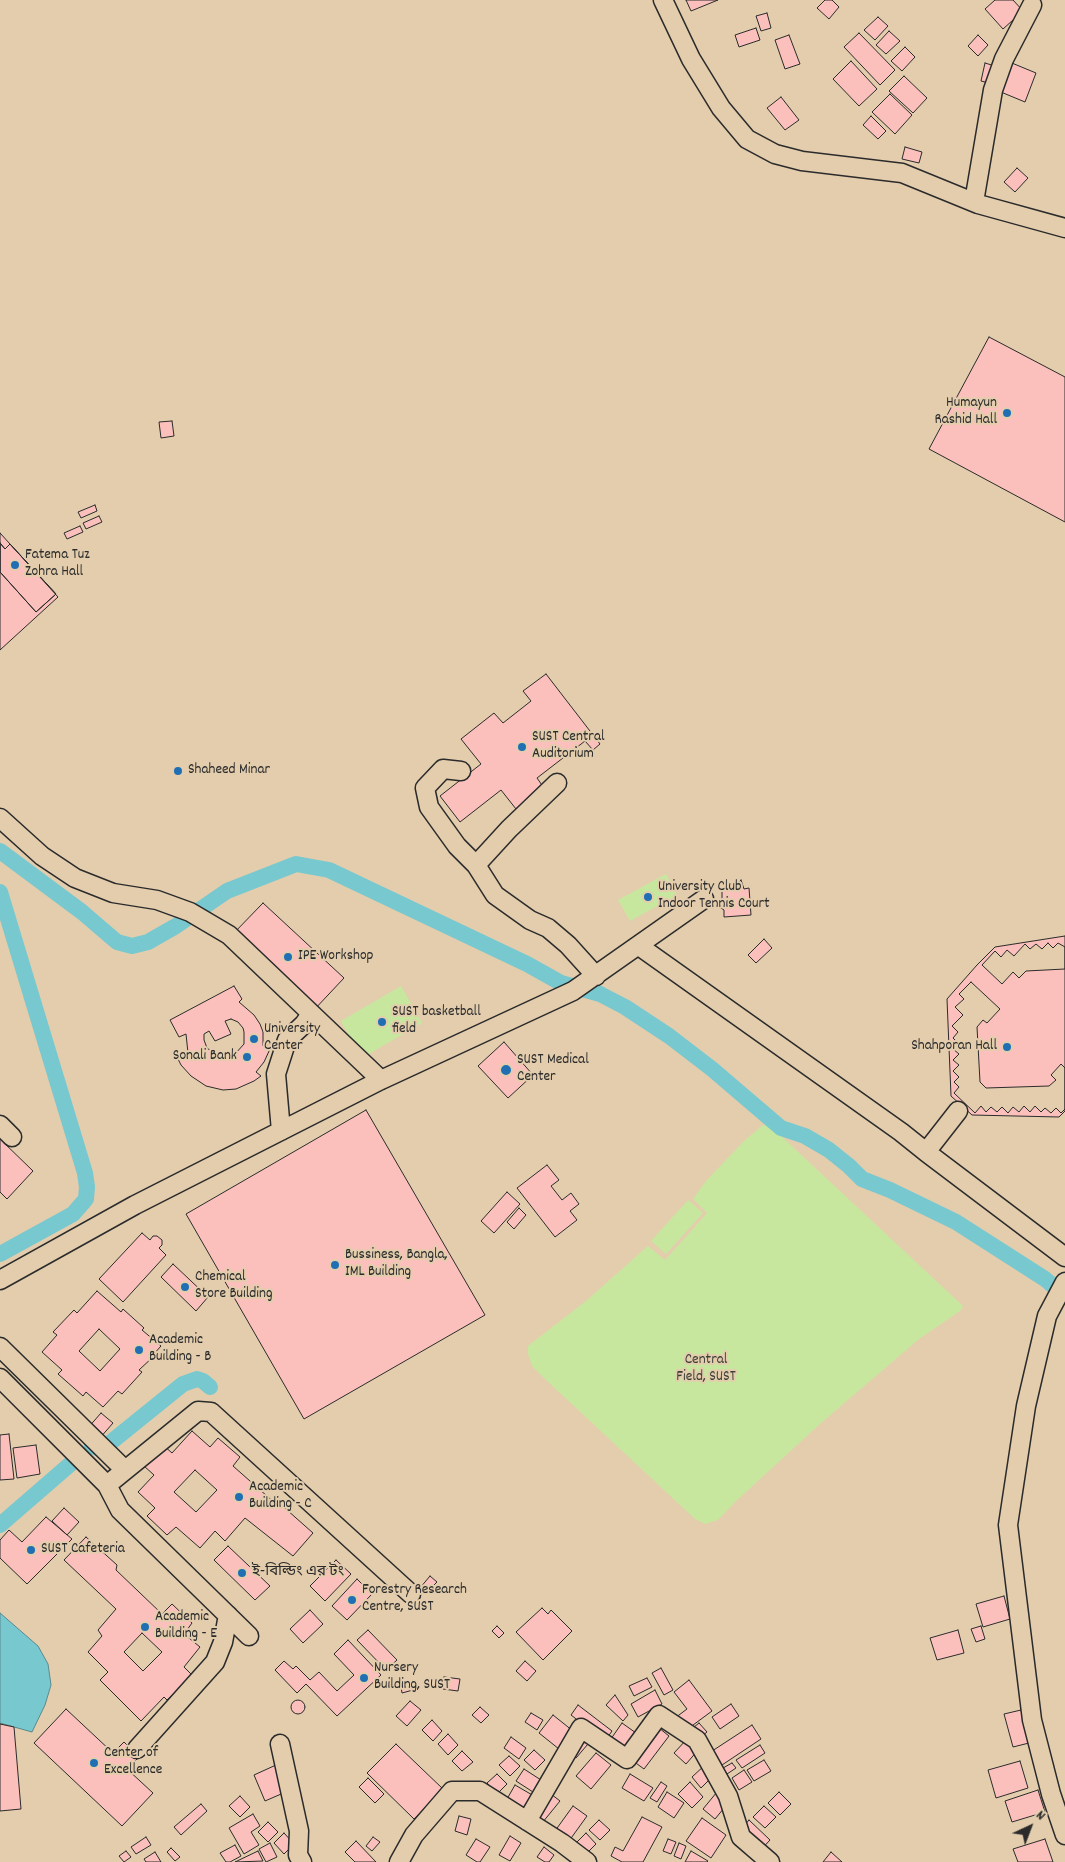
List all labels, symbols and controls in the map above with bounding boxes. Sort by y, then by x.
place label: Humayun Rashid Hall [934,395,997,430]
marker: Humayun Rashid Hall [1001,407,1013,419]
place label: Fatema Tuz Zohra Hall [25,547,90,582]
marker: Fatema Tuz Zohra Hall [9,559,21,571]
place label: SUST Central Auditorium [532,729,605,764]
marker: SUST Central Auditorium [516,741,528,753]
place label: Shaheed Minar [188,762,270,780]
marker: Shaheed Minar [172,765,184,777]
place label: University Club Indoor Tennis Court [658,879,770,914]
marker: University Club Indoor Tennis Court [642,891,654,903]
place label: IPE Workshop [298,948,373,966]
marker: IPE Workshop [282,951,294,963]
place label: SUST basketball field [392,1004,481,1039]
marker: SUST basketball field [376,1016,388,1028]
place label: University Center [264,1021,320,1056]
marker: University Center [248,1033,260,1045]
place label: Shahporan Hall [911,1038,997,1056]
marker: Shahporan Hall [1001,1041,1013,1053]
place label: Sonali Bank [173,1048,237,1066]
marker: Sonali Bank [241,1051,253,1063]
place label: SUST Medical Center [517,1052,589,1087]
marker: SUST Medical Center [499,1063,513,1077]
place label: Bussiness, Bangla, IML Building [345,1247,447,1282]
marker: Bussiness, Bangla, IML Building [329,1259,341,1271]
place label: Chemical Store Building [195,1269,273,1304]
marker: Chemical Store Building [179,1281,191,1293]
place label: Academic Building - B [149,1332,211,1367]
marker: Academic Building - B [133,1344,145,1356]
park label: Central Field, SUST [676,1352,736,1387]
place label: Academic Building - C [249,1479,312,1514]
marker: Academic Building - C [233,1491,245,1503]
place label: SUST Cafeteria [41,1541,125,1559]
marker: SUST Cafeteria [25,1544,37,1556]
place label: ই-বিল্ডিং এর টং [252,1564,344,1582]
marker: ই-বিল্ডিং এর টং [236,1567,248,1579]
place label: Forestry Research Centre, SUST [362,1582,467,1617]
marker: Forestry Research Centre, SUST [346,1594,358,1606]
place label: Academic Building - E [155,1609,217,1644]
marker: Academic Building - E [139,1621,151,1633]
place label: Nursery Building, SUST [374,1660,450,1695]
marker: Nursery Building, SUST [358,1672,370,1684]
place label: Center of Excellence [104,1745,162,1780]
marker: Center of Excellence [88,1757,100,1769]
north arrow [1005,1802,1055,1852]
text: N [1031,1806,1050,1826]

